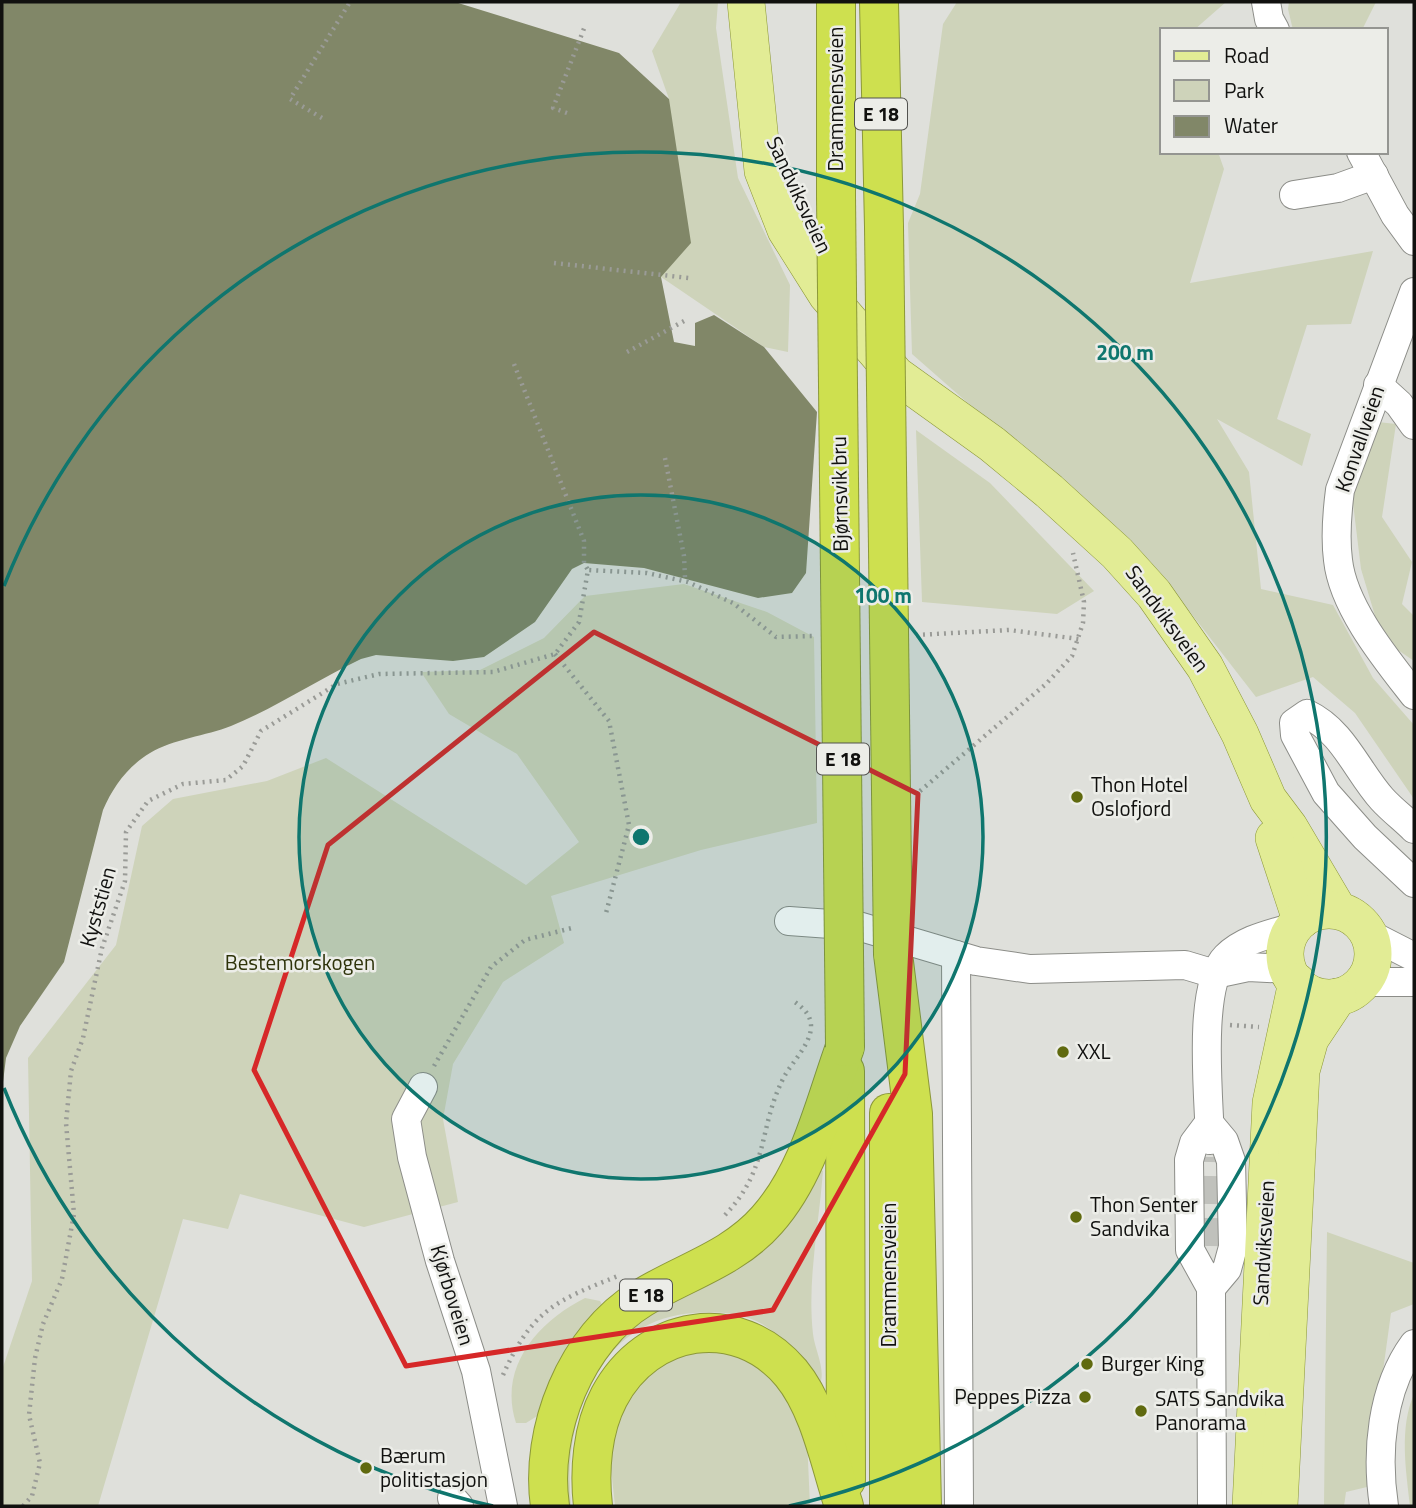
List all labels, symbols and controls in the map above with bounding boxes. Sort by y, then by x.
street label: Drammensveien [819,27,851,171]
legend [1160,28,1388,154]
text: Road [1224,39,1269,71]
text: Park [1224,74,1264,106]
road number: E 18 [855,98,907,130]
text: Water [1224,109,1278,141]
street label: Sandviksveien [759,131,841,258]
text: 200 m [1096,336,1154,368]
street label: Konvallveien [1326,381,1392,496]
street label: Bjørnsvik bru [822,436,856,552]
street label: Sandviksveien [1118,558,1218,679]
text: 100 m [854,579,912,611]
road number: E 18 [817,744,869,774]
place label: Thon Hotel Oslofjord [1091,768,1188,824]
marker: Thon Hotel Oslofjord [1069,789,1085,805]
centre of rings [629,825,653,849]
street label: Kyststien [70,863,124,951]
park label: Bestemorskogen [225,946,375,978]
place label: XXL [1077,1035,1111,1067]
marker: XXL [1055,1044,1071,1060]
street label: Sandviksveien [1244,1179,1282,1307]
place label: Thon Senter Sandvika [1090,1188,1198,1244]
street label: Drammensveien [872,1203,904,1347]
marker: Thon Senter Sandvika [1068,1209,1084,1225]
street label: Kjørboveien [422,1240,483,1349]
road number: E 18 [620,1280,672,1310]
place label: Burger King [1101,1347,1204,1379]
marker: Burger King [1079,1356,1095,1372]
place label: Peppes Pizza [954,1380,1071,1412]
place label: SATS Sandvika Panorama [1155,1382,1285,1438]
marker: Peppes Pizza [1077,1389,1093,1405]
marker: SATS Sandvika Panorama [1133,1403,1149,1419]
place label: Bærum politistasjon [380,1439,488,1495]
marker: Bærum politistasjon [358,1460,374,1476]

